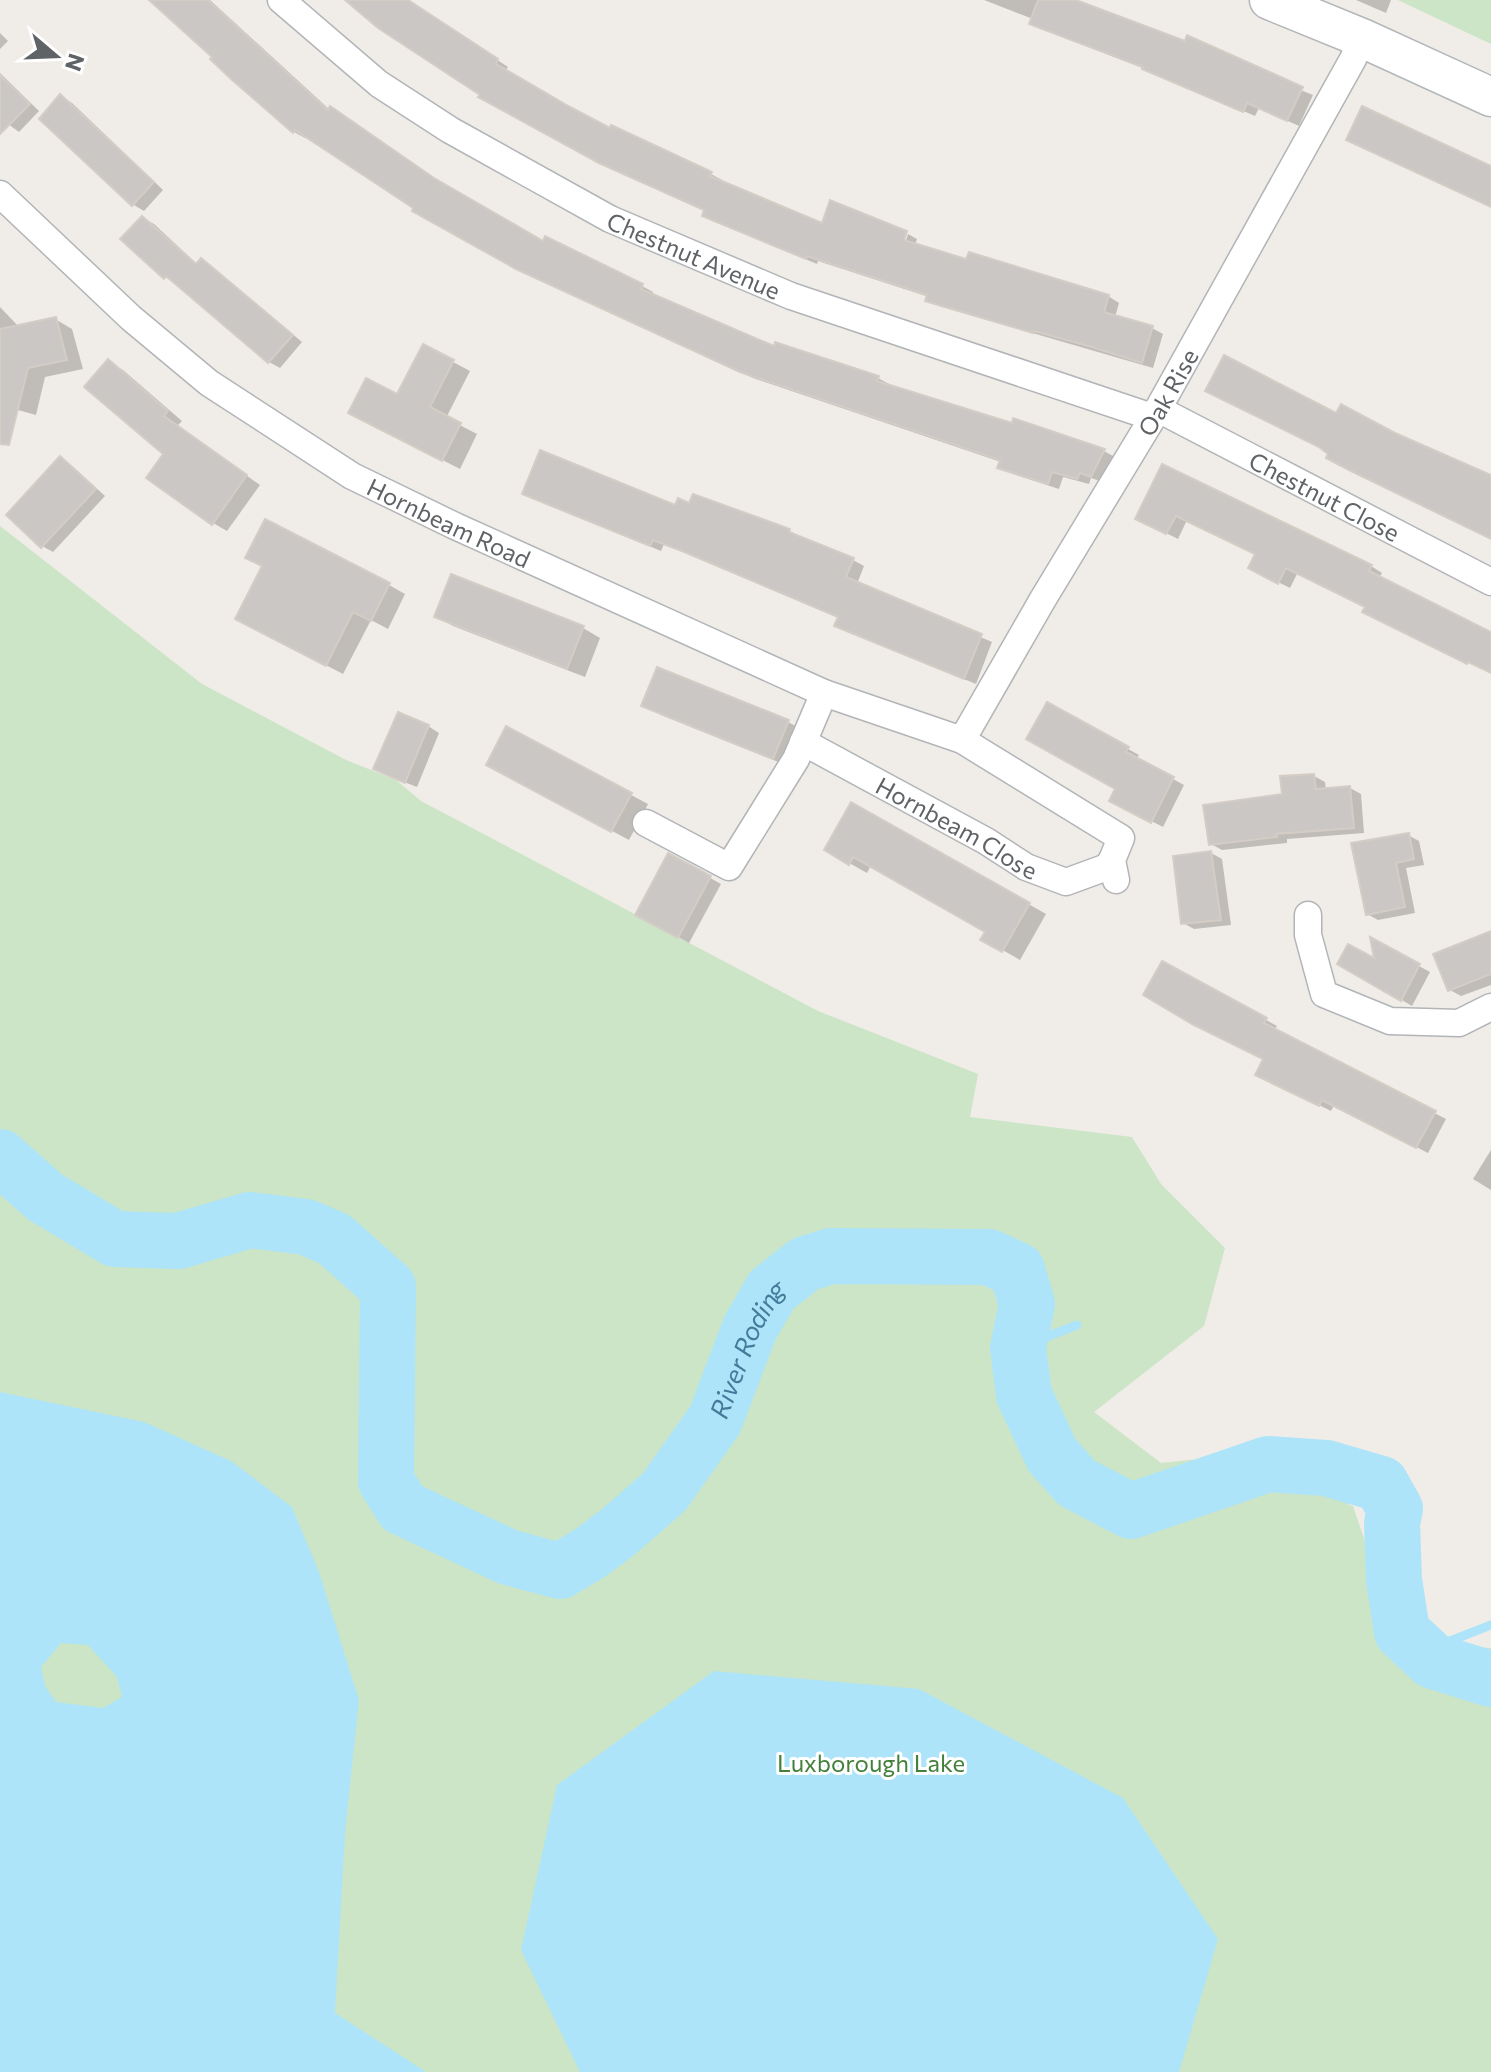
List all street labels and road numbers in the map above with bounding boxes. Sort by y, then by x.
street label: Chestnut Avenue [603,205,785,304]
street label: Oak Rise [1131,343,1203,441]
street label: Chestnut Close [1245,445,1405,547]
street label: Hornbeam Road [363,471,535,573]
street label: Hornbeam Close [871,770,1041,884]

